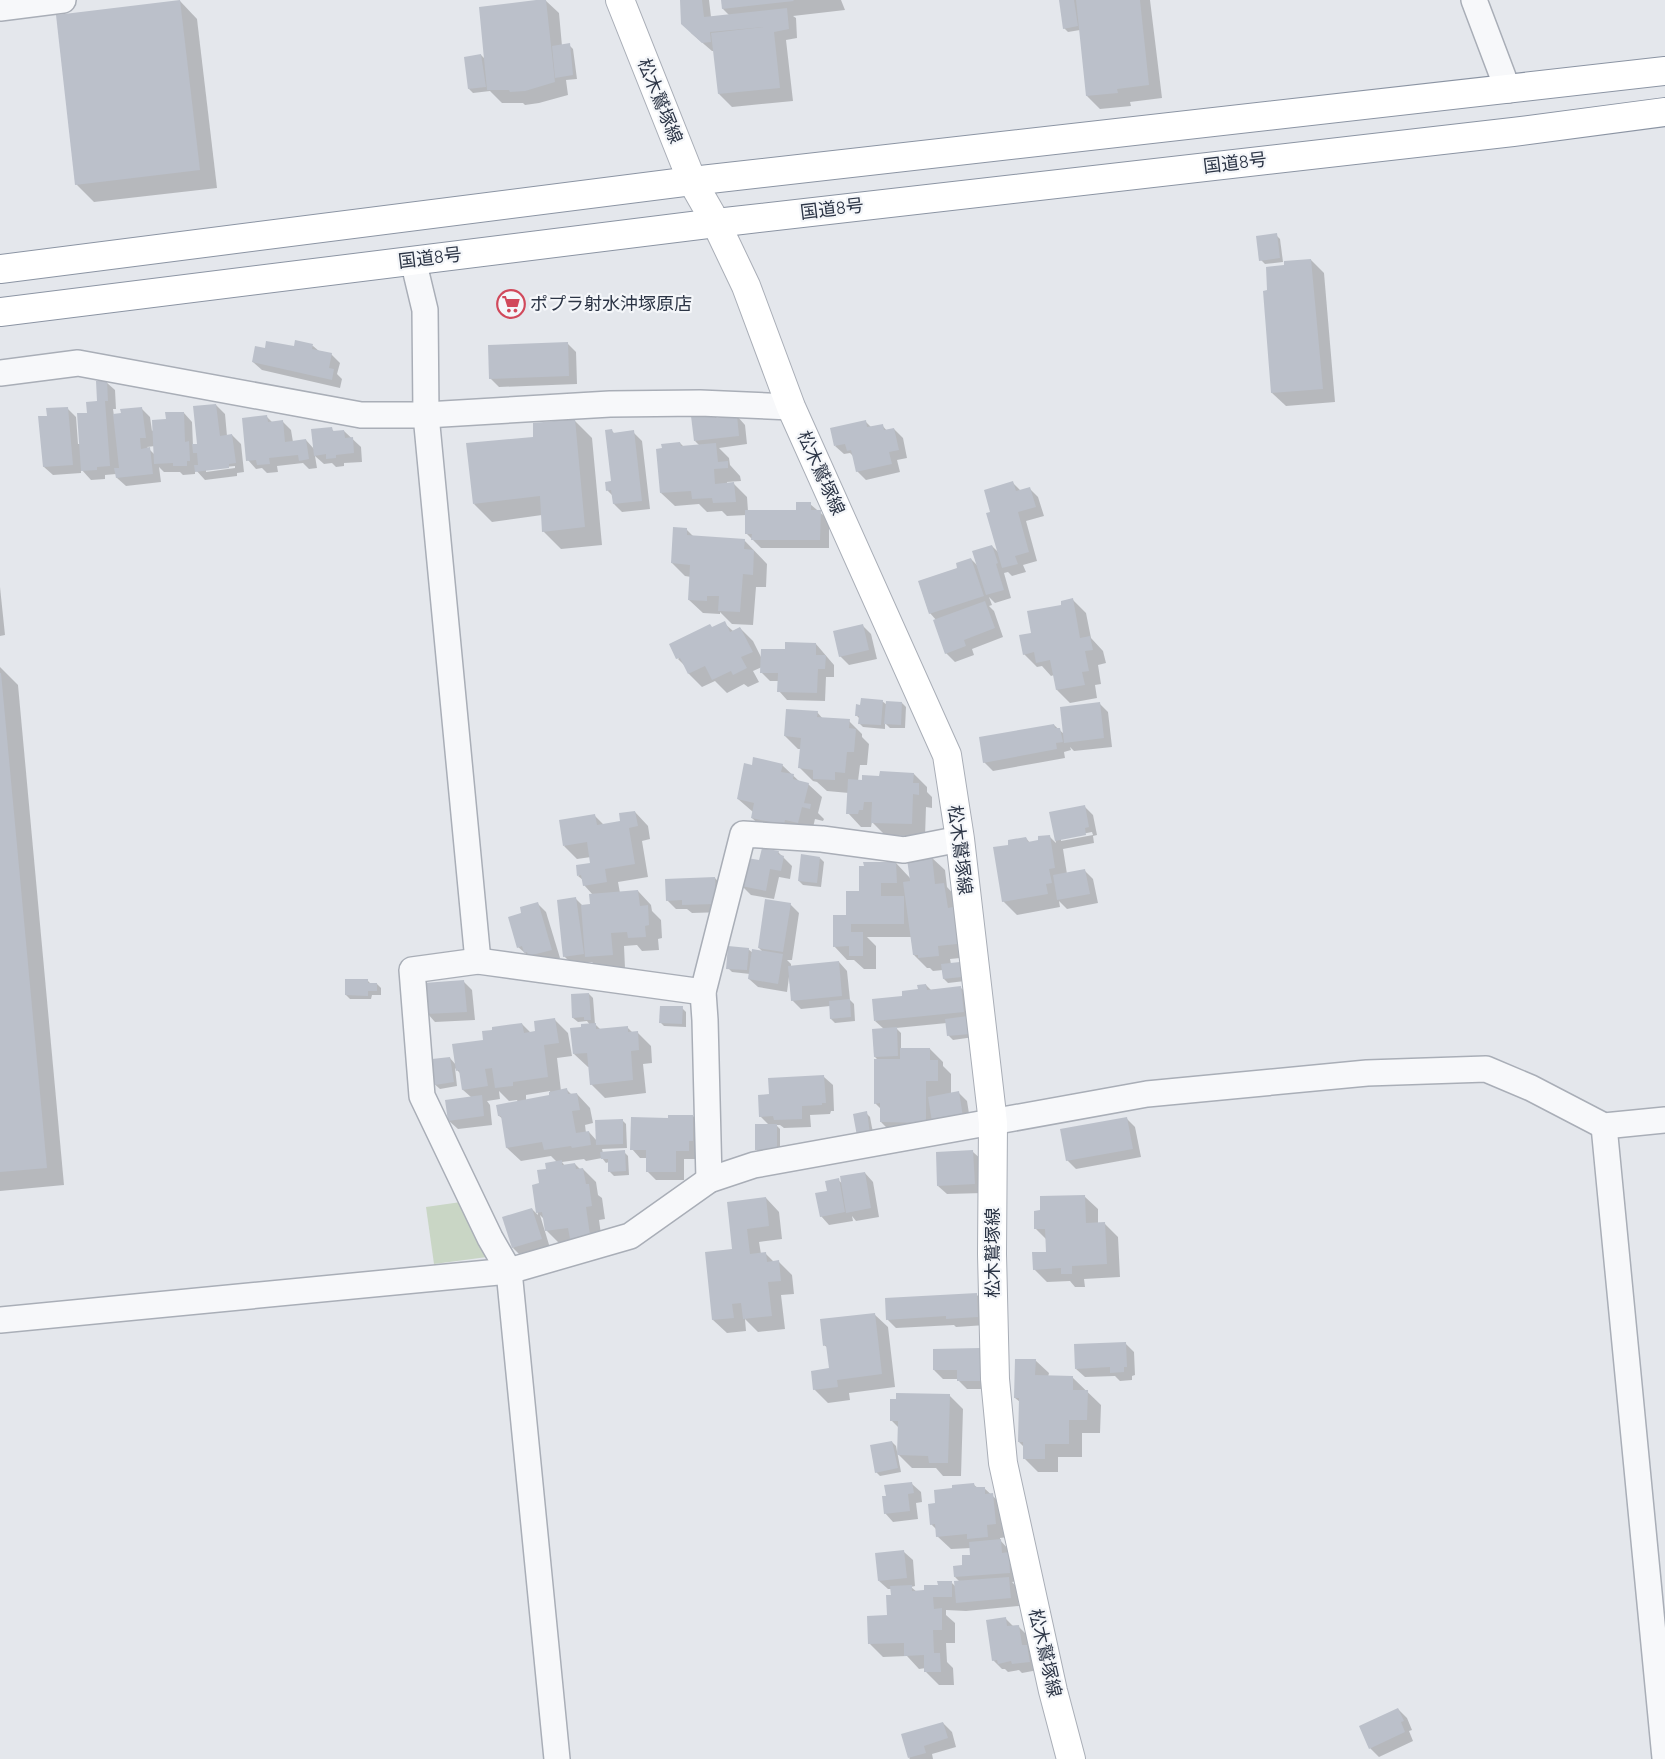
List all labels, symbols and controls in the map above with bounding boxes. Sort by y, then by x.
street label: 松木鷲塚線 [633,55,688,147]
street label: 国道8号 [1202,147,1268,178]
street label: 国道8号 [799,193,865,224]
street label: 国道8号 [397,242,463,273]
supermarket icon: ポプラ射水沖塚原店 [496,289,526,319]
place label: ポプラ射水沖塚原店 [530,292,692,315]
street label: 松木鷲塚線 [793,427,850,519]
street label: 松木鷲塚線 [944,804,977,896]
street label: 松木鷲塚線 [981,1208,1004,1298]
street label: 松木鷲塚線 [1024,1606,1067,1699]

